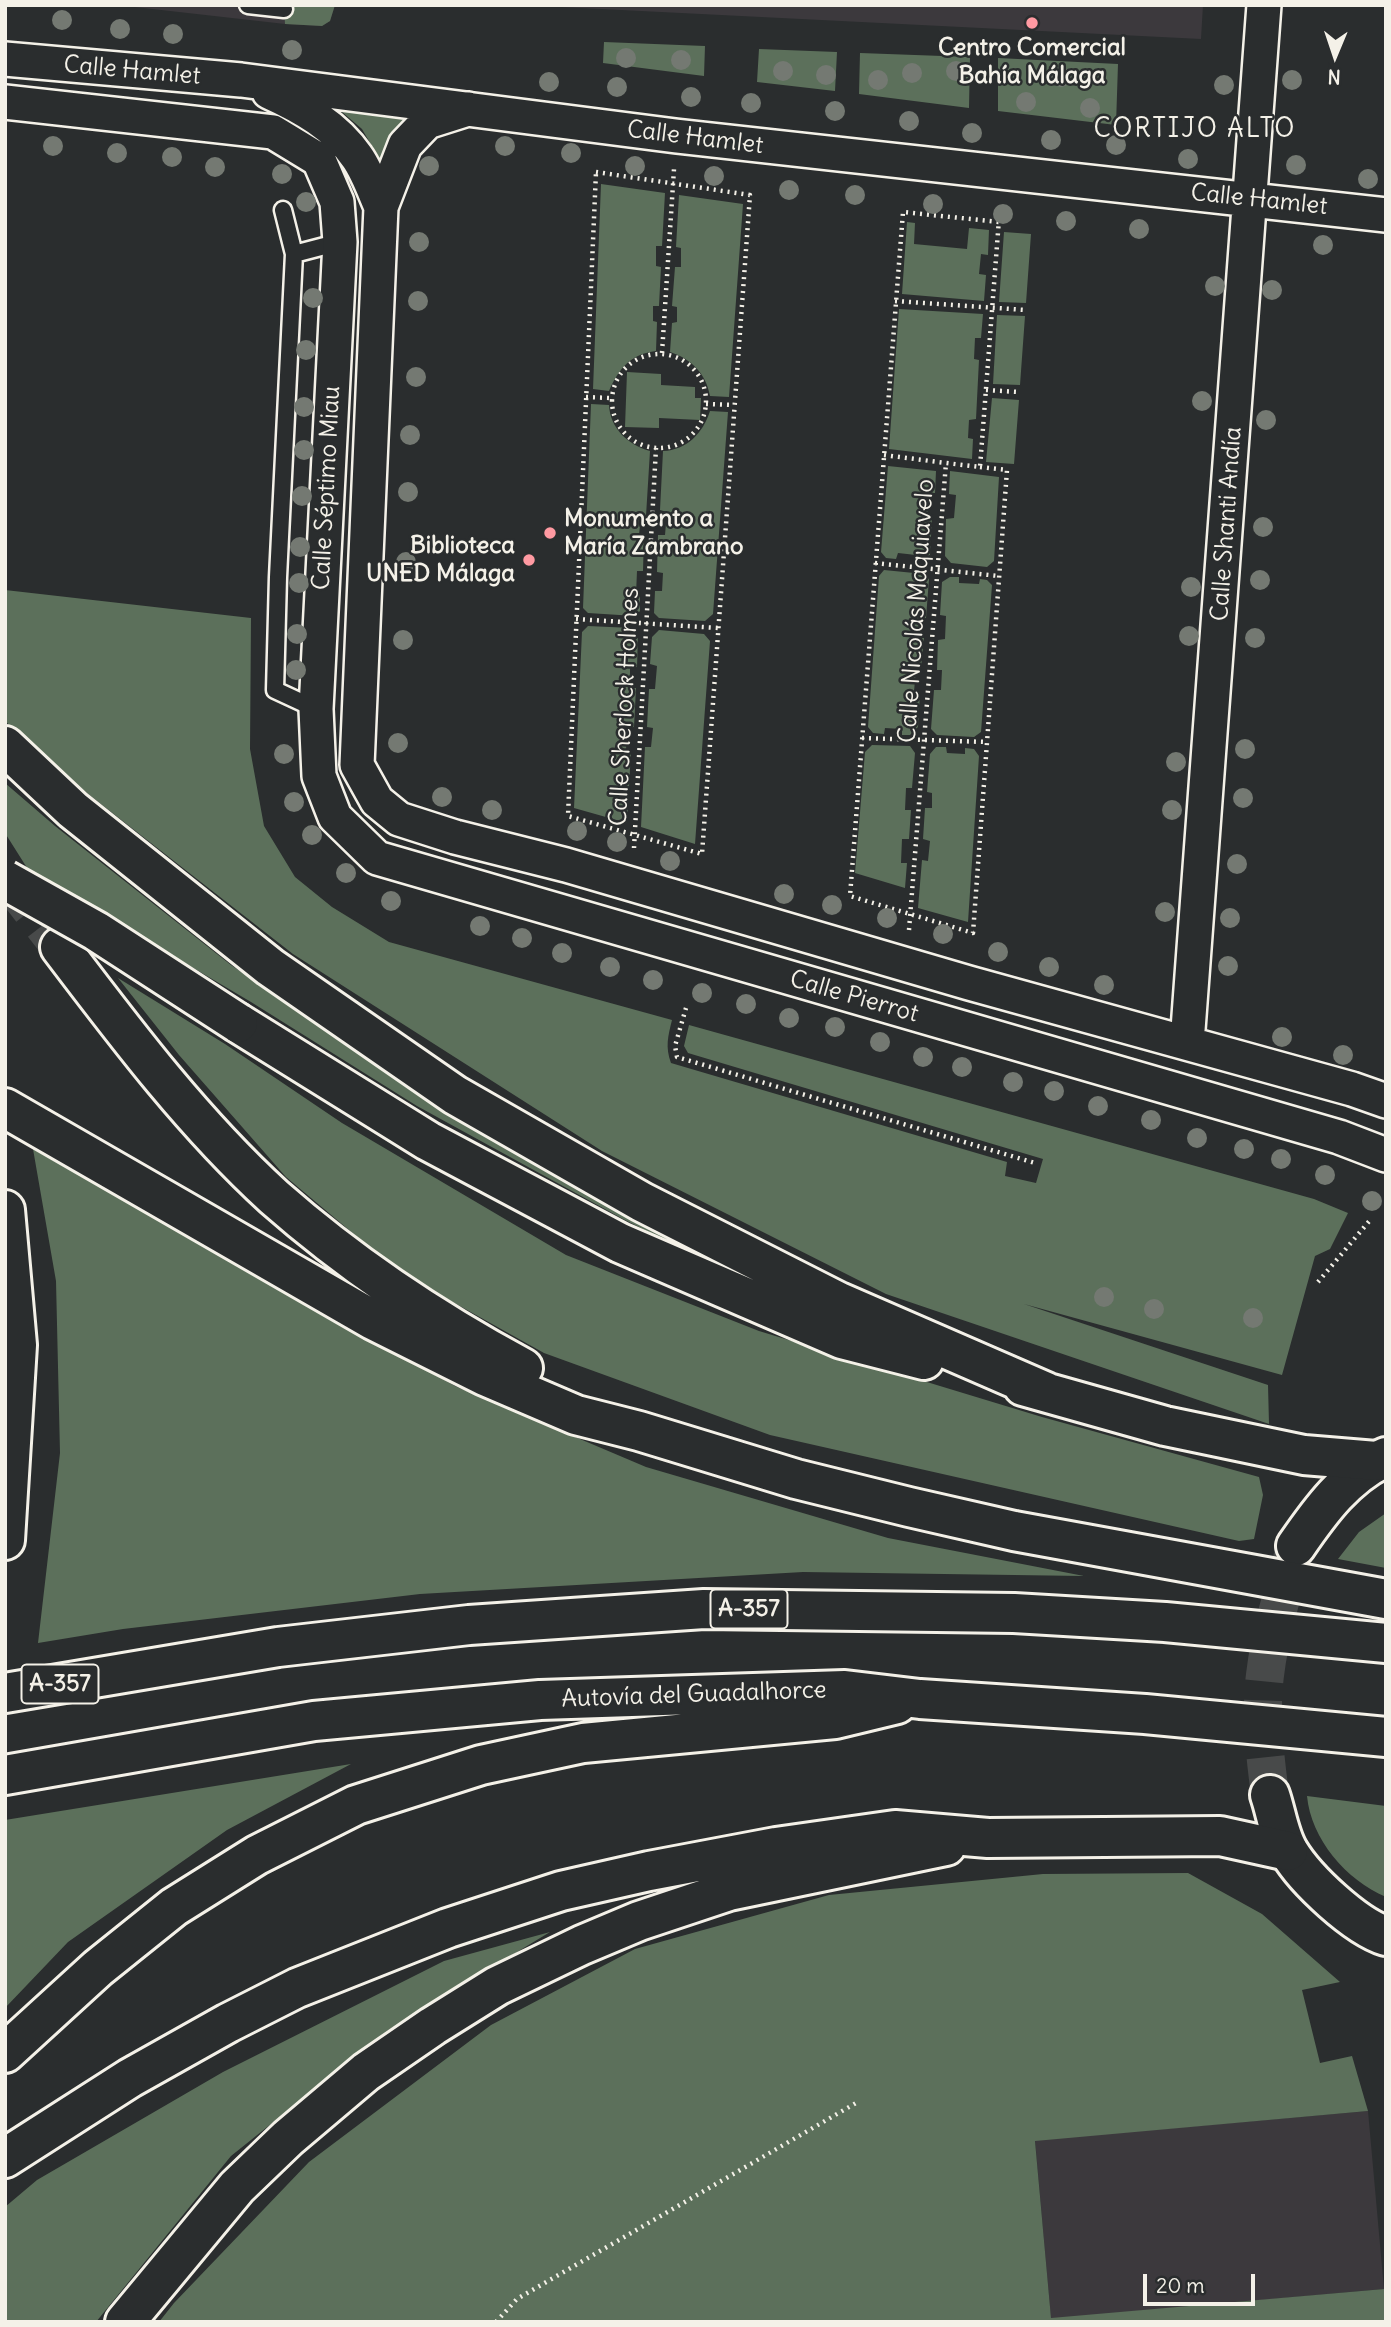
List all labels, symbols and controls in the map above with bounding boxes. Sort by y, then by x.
marker: Centro Comercial Bahía Málaga [1024,15,1040,31]
north arrow [1300,21,1370,91]
place label: Centro Comercial Bahía Málaga [938,34,1126,90]
street label: Calle Hamlet [62,51,202,91]
text: N [1327,65,1341,89]
district label: CORTIJO ALTO [1095,114,1295,146]
street label: Calle Hamlet [625,115,765,161]
street label: Calle Hamlet [1189,179,1329,221]
street label: Calle Séptimo Miau [307,385,347,591]
street label: Calle Shanti Andía [1206,426,1248,622]
street label: Calle Nicolás Maquiavelo [893,478,941,744]
place label: Monumento a María Zambrano [564,505,743,561]
marker: Monumento a María Zambrano [542,525,558,541]
place label: Biblioteca UNED Málaga [366,532,515,588]
marker: Biblioteca UNED Málaga [521,552,537,568]
street label: Calle Sherlock Holmes [604,587,646,827]
street label: Calle Pierrot [786,965,922,1029]
road number: A-357 [710,1590,788,1628]
road number: A-357 [22,1665,98,1704]
street label: Autovía del Guadalhorce [561,1676,827,1714]
scale bar [1146,2260,1258,2304]
text: 20 m [1156,2272,1205,2299]

